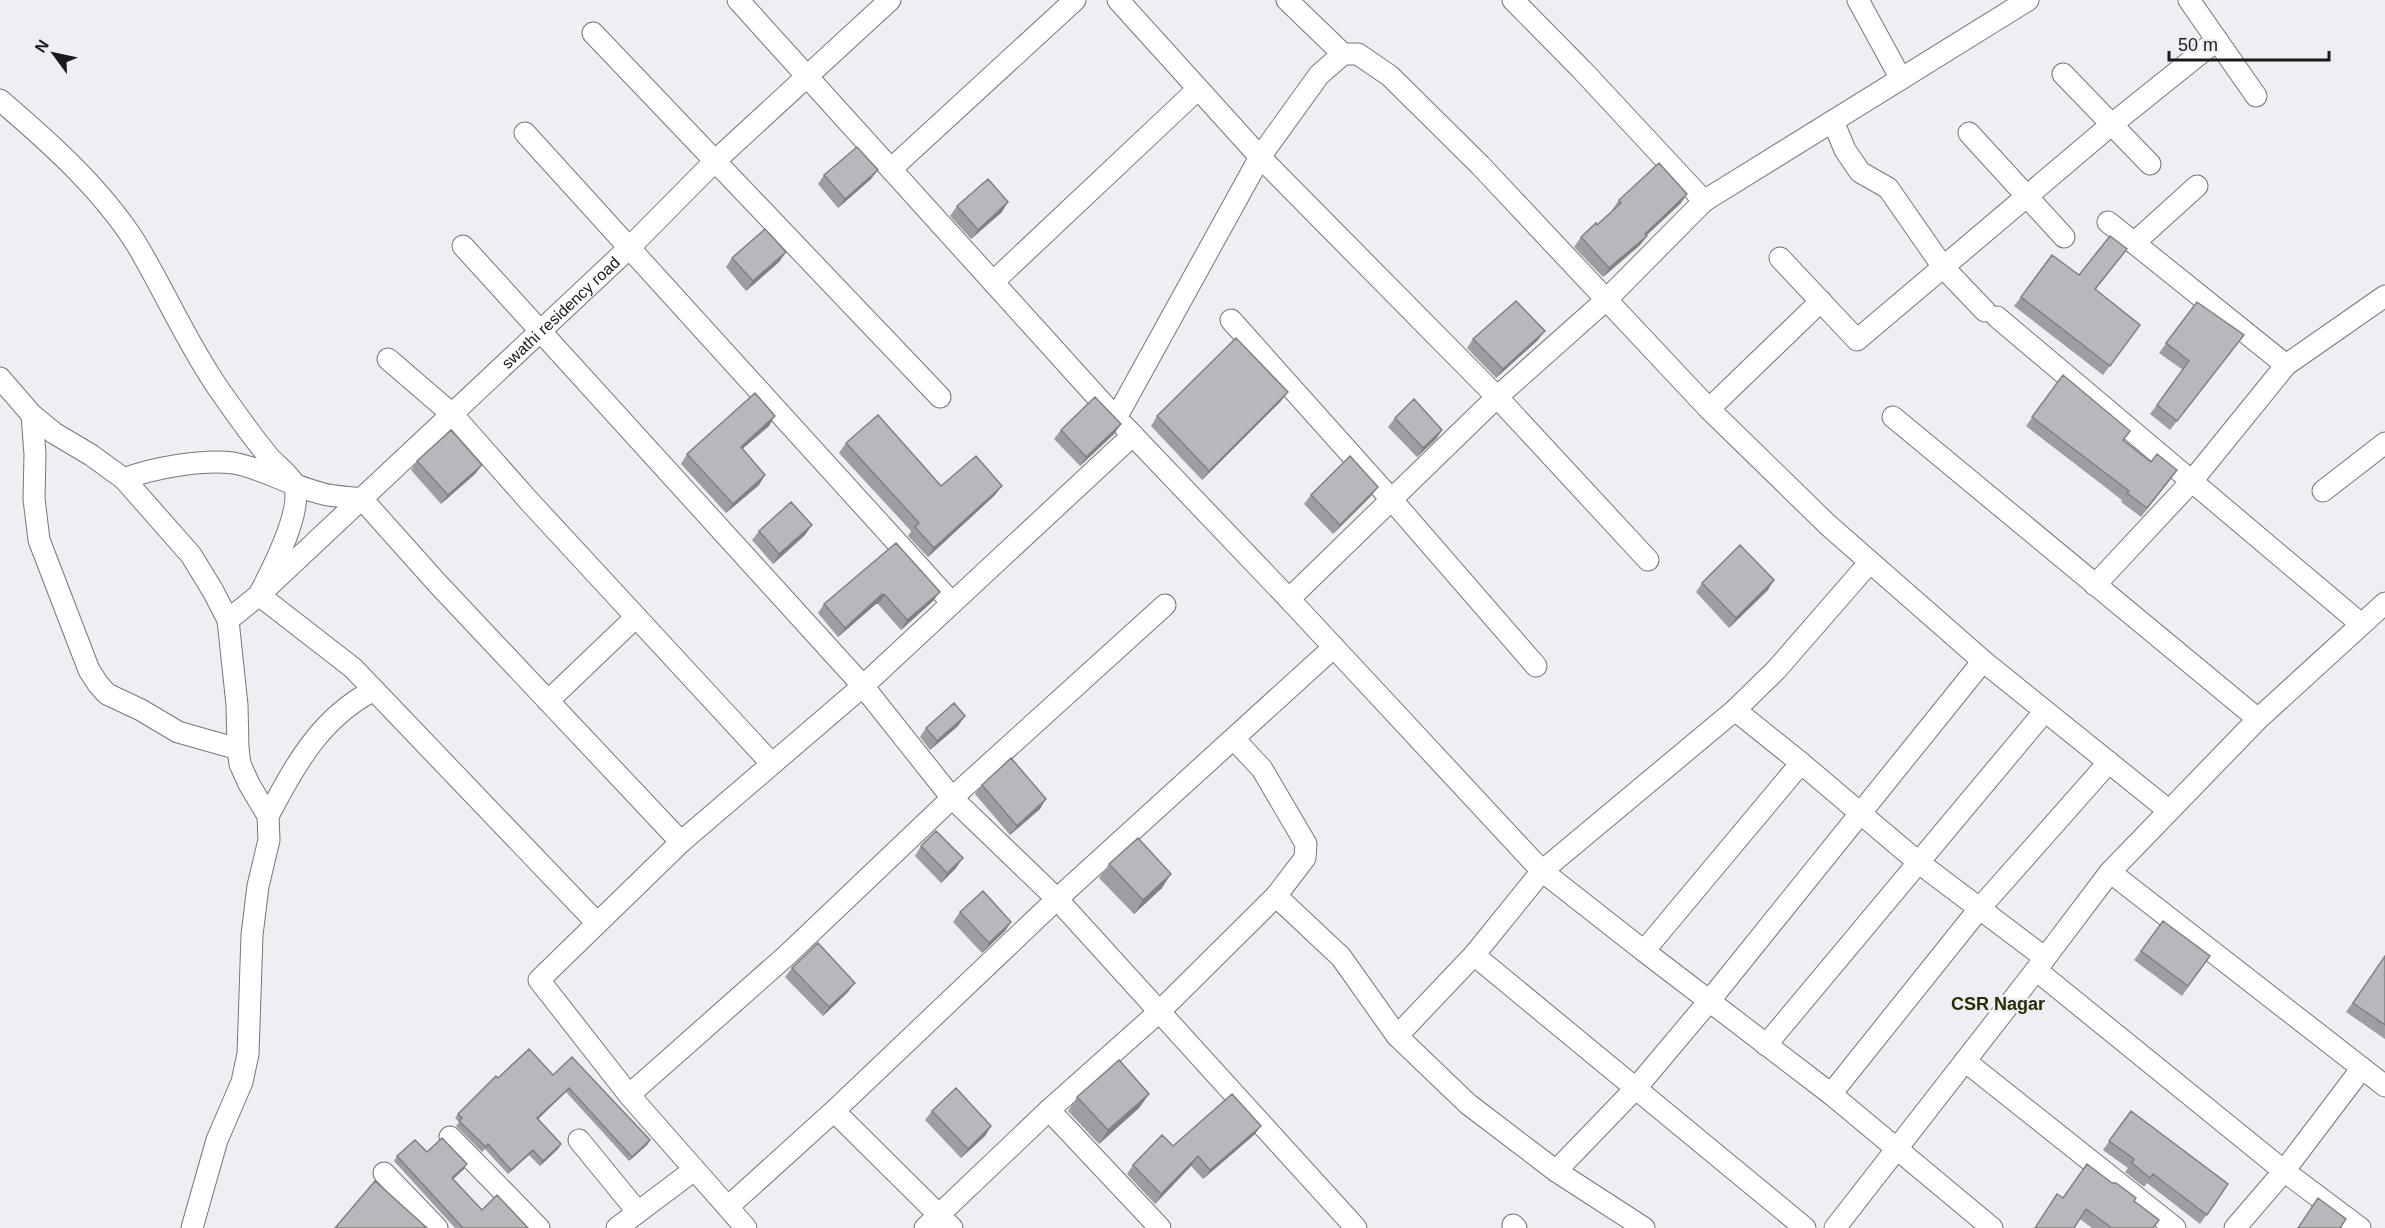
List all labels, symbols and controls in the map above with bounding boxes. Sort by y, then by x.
north arrow [24,24,84,84]
scale bar [2169,24,2330,62]
text: 50 m [2178,35,2218,55]
text: N [32,37,52,56]
street label: swathi residency road [498,253,623,372]
district label: CSR Nagar [1951,994,2045,1014]

